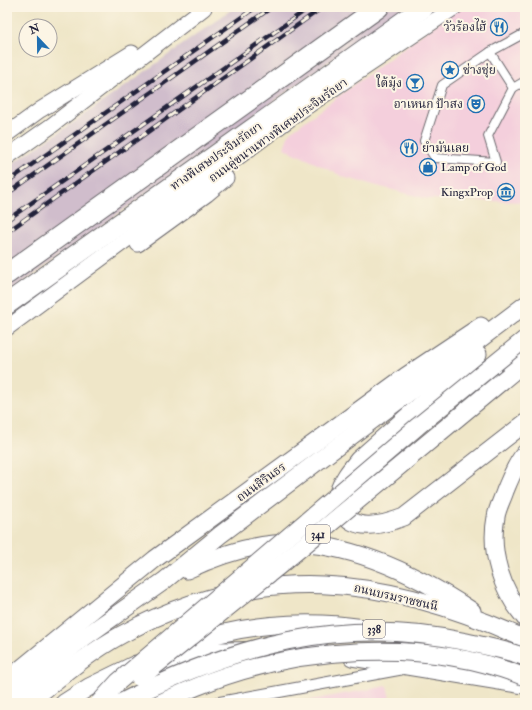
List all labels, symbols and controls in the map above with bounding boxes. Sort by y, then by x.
restaurant icon: วัวร้องไฮ้ [489,17,509,37]
north arrow [18,18,58,58]
place label: วัวร้องไฮ้ [444,18,486,35]
text: N [27,21,43,37]
place icon: ช่างชุ่ย [440,60,460,80]
place label: ช่างชุ่ย [463,63,496,78]
bar icon: ใต้มุ้ง [405,73,425,93]
place label: ใต้มุ้ง [375,74,402,91]
street label: ถนนคู่ขนานทางพิเศษประจิมรัถยา [206,75,350,185]
theatre icon: อาเหนก ป้าสง [466,94,486,114]
place label: อาเหนก ป้าสง [394,97,463,112]
street label: ทางพิเศษประจิมรัถยา [167,119,265,193]
restaurant icon: ยำมันเลย [399,138,419,158]
place label: ยำมันเลย [422,141,469,156]
shop icon: Lamp of God [418,157,438,177]
place label: Lamp of God [441,160,507,175]
museum icon: KingxProp [496,182,516,202]
place label: KingxProp [441,185,493,200]
street label: ถนนสิรินธร [234,459,289,505]
road number: 341 [306,525,330,543]
street label: ถนนบรมราชชนนี [352,580,440,614]
road number: 338 [363,620,385,638]

